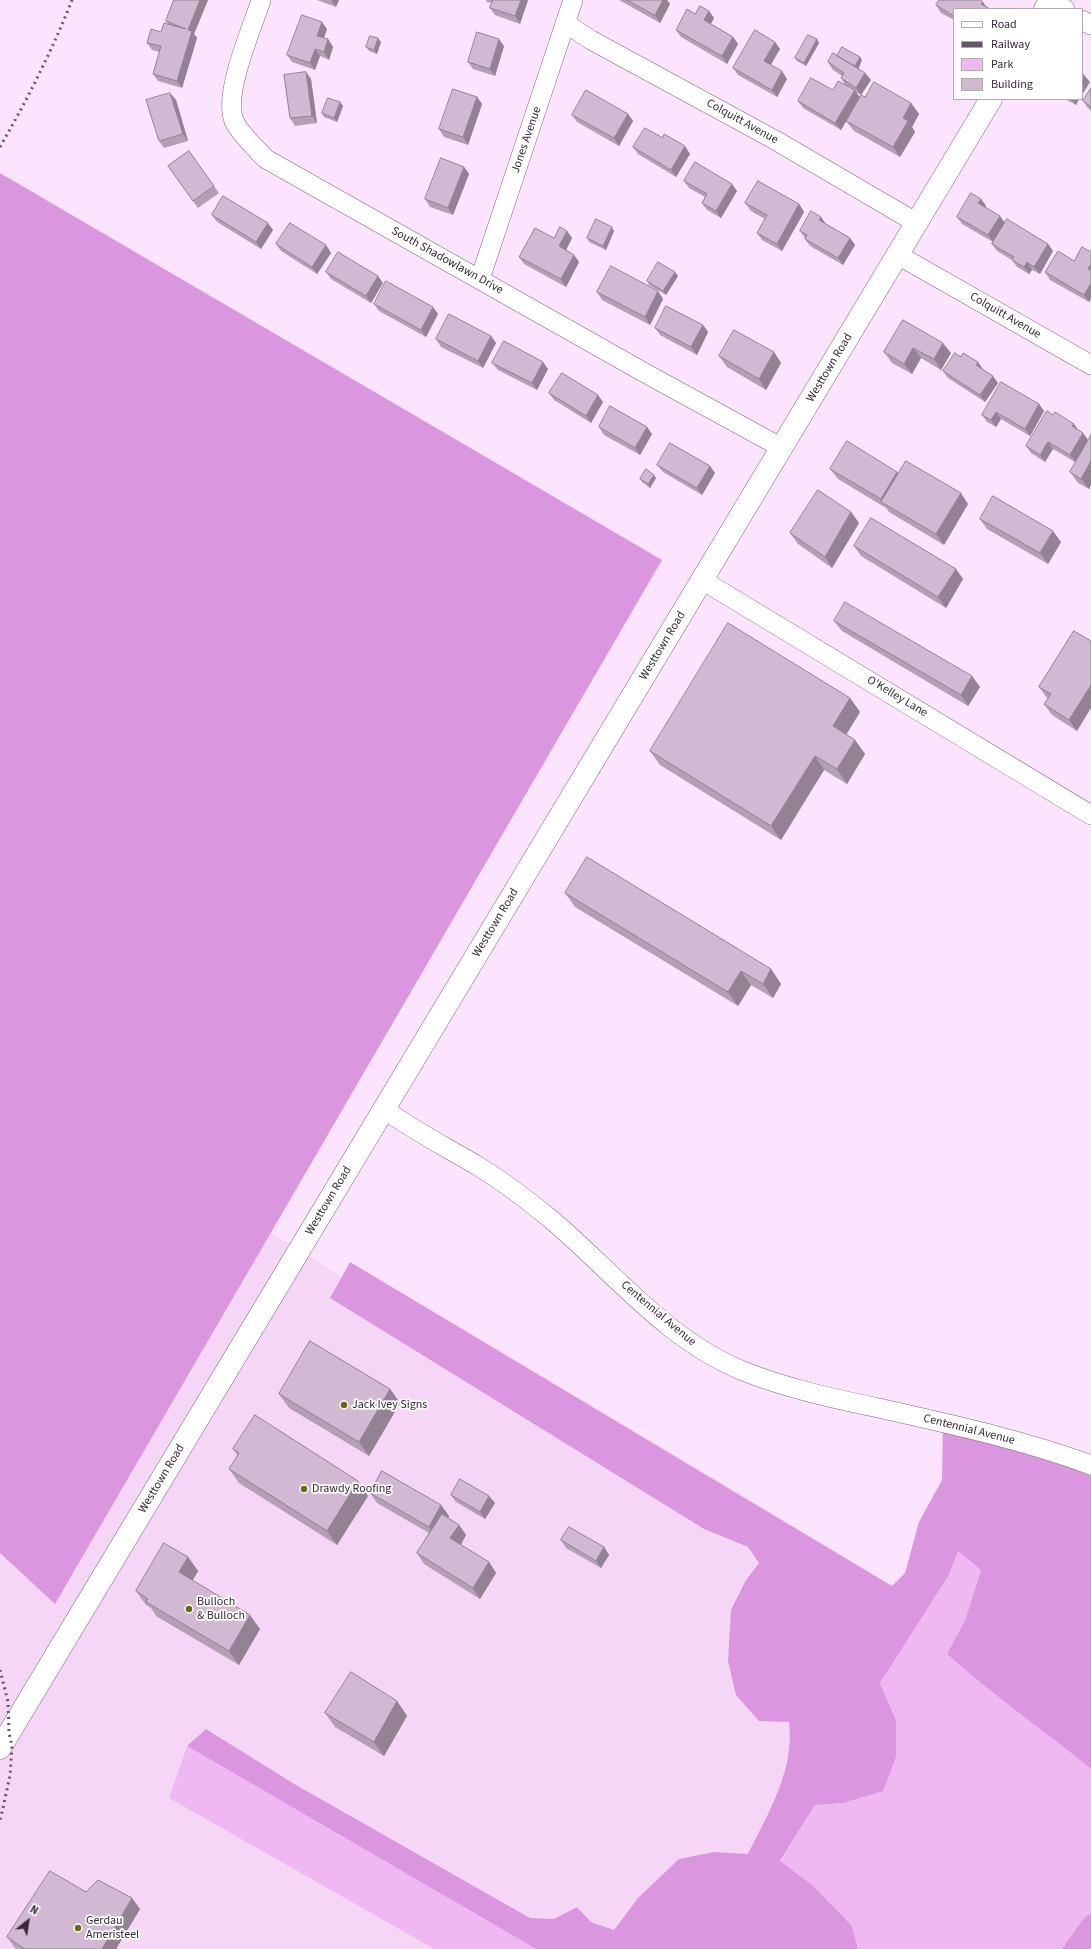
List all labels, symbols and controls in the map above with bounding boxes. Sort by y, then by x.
legend [953,8,1083,100]
text: Road [991,16,1017,33]
text: Railway [991,36,1030,53]
text: Park [991,56,1013,73]
text: Building [991,76,1033,93]
street label: Colquitt Avenue [704,96,780,148]
street label: Jones Avenue [509,105,545,175]
street label: South Shadowlawn Drive [388,224,506,298]
street label: Colquitt Avenue [967,290,1043,342]
street label: Westtown Road [804,331,856,405]
street label: Westtown Road [637,609,689,683]
street label: O'Kelley Lane [864,673,930,721]
street label: Westtown Road [470,886,522,960]
street label: Westtown Road [303,1164,355,1238]
street label: Centennial Avenue [617,1278,699,1350]
place label: Jack Ivey Signs [352,1398,427,1412]
marker: Jack Ivey Signs [339,1400,349,1410]
street label: Centennial Avenue [922,1412,1016,1448]
street label: Westtown Road [136,1442,188,1516]
place label: Drawdy Roofing [312,1482,391,1496]
marker: Drawdy Roofing [299,1484,309,1494]
place label: Bulloch & Bulloch [197,1595,245,1623]
marker: Bulloch & Bulloch [184,1604,194,1614]
north arrow [8,1901,48,1941]
text: N [27,1902,41,1918]
place label: Gerdau Ameristeel [86,1914,139,1942]
marker: Gerdau Ameristeel [73,1923,83,1933]

